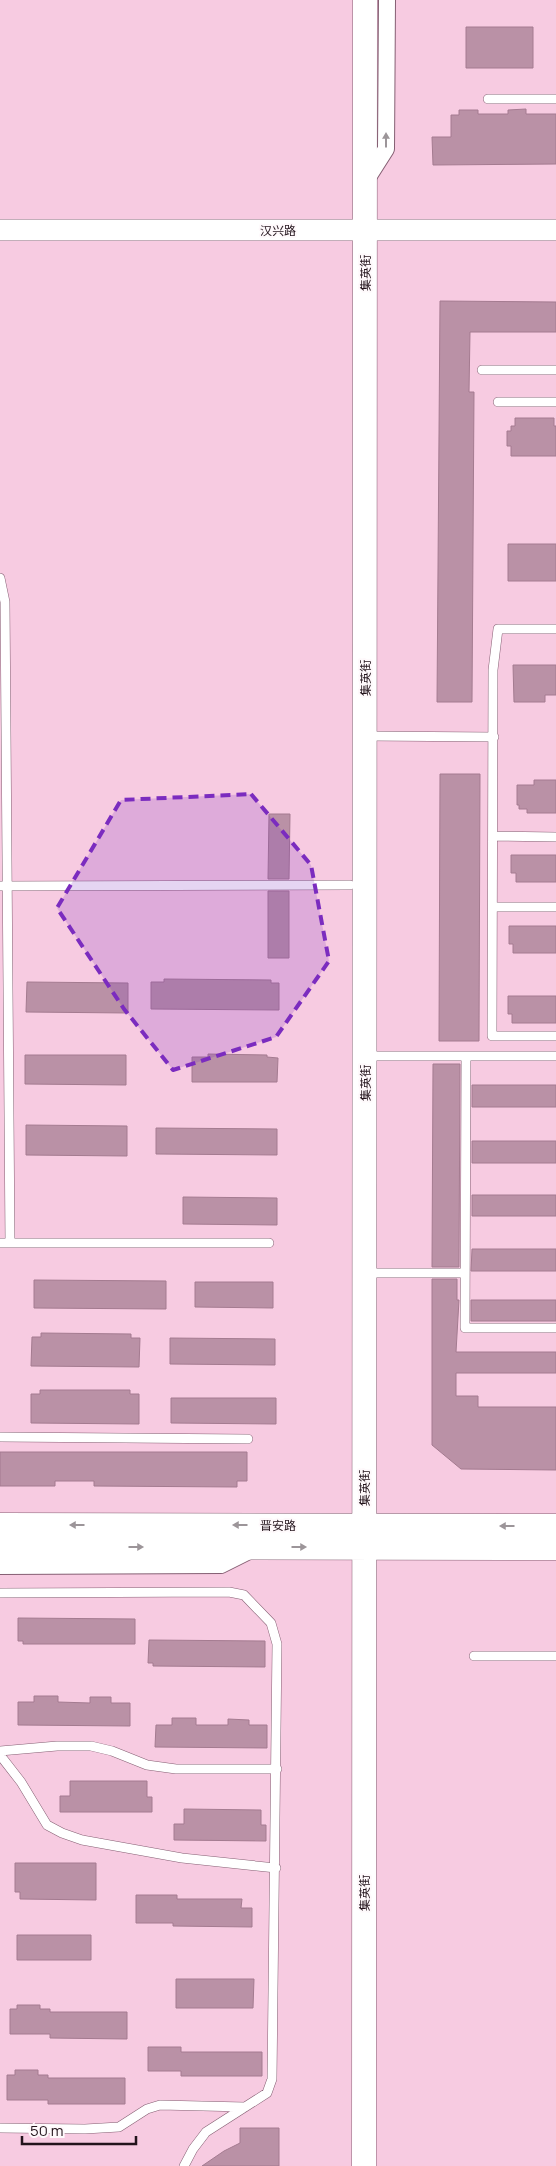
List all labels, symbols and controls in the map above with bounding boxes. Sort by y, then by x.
one-way arrow [382,131,390,147]
street label: 汉兴路 [260,222,296,239]
street label: 集英街 [357,255,374,291]
street label: 集英街 [357,660,374,696]
street label: 集英街 [357,1065,374,1101]
street label: 集英街 [356,1470,373,1506]
street label: 晋安路 [260,1517,296,1534]
one-way arrow [69,1521,85,1529]
one-way arrow [232,1521,248,1529]
one-way arrow [499,1522,515,1530]
one-way arrow [128,1543,144,1551]
one-way arrow [291,1543,307,1551]
street label: 集英街 [356,1875,373,1911]
scale bar [22,2114,136,2146]
text: 50 m [30,2120,64,2141]

